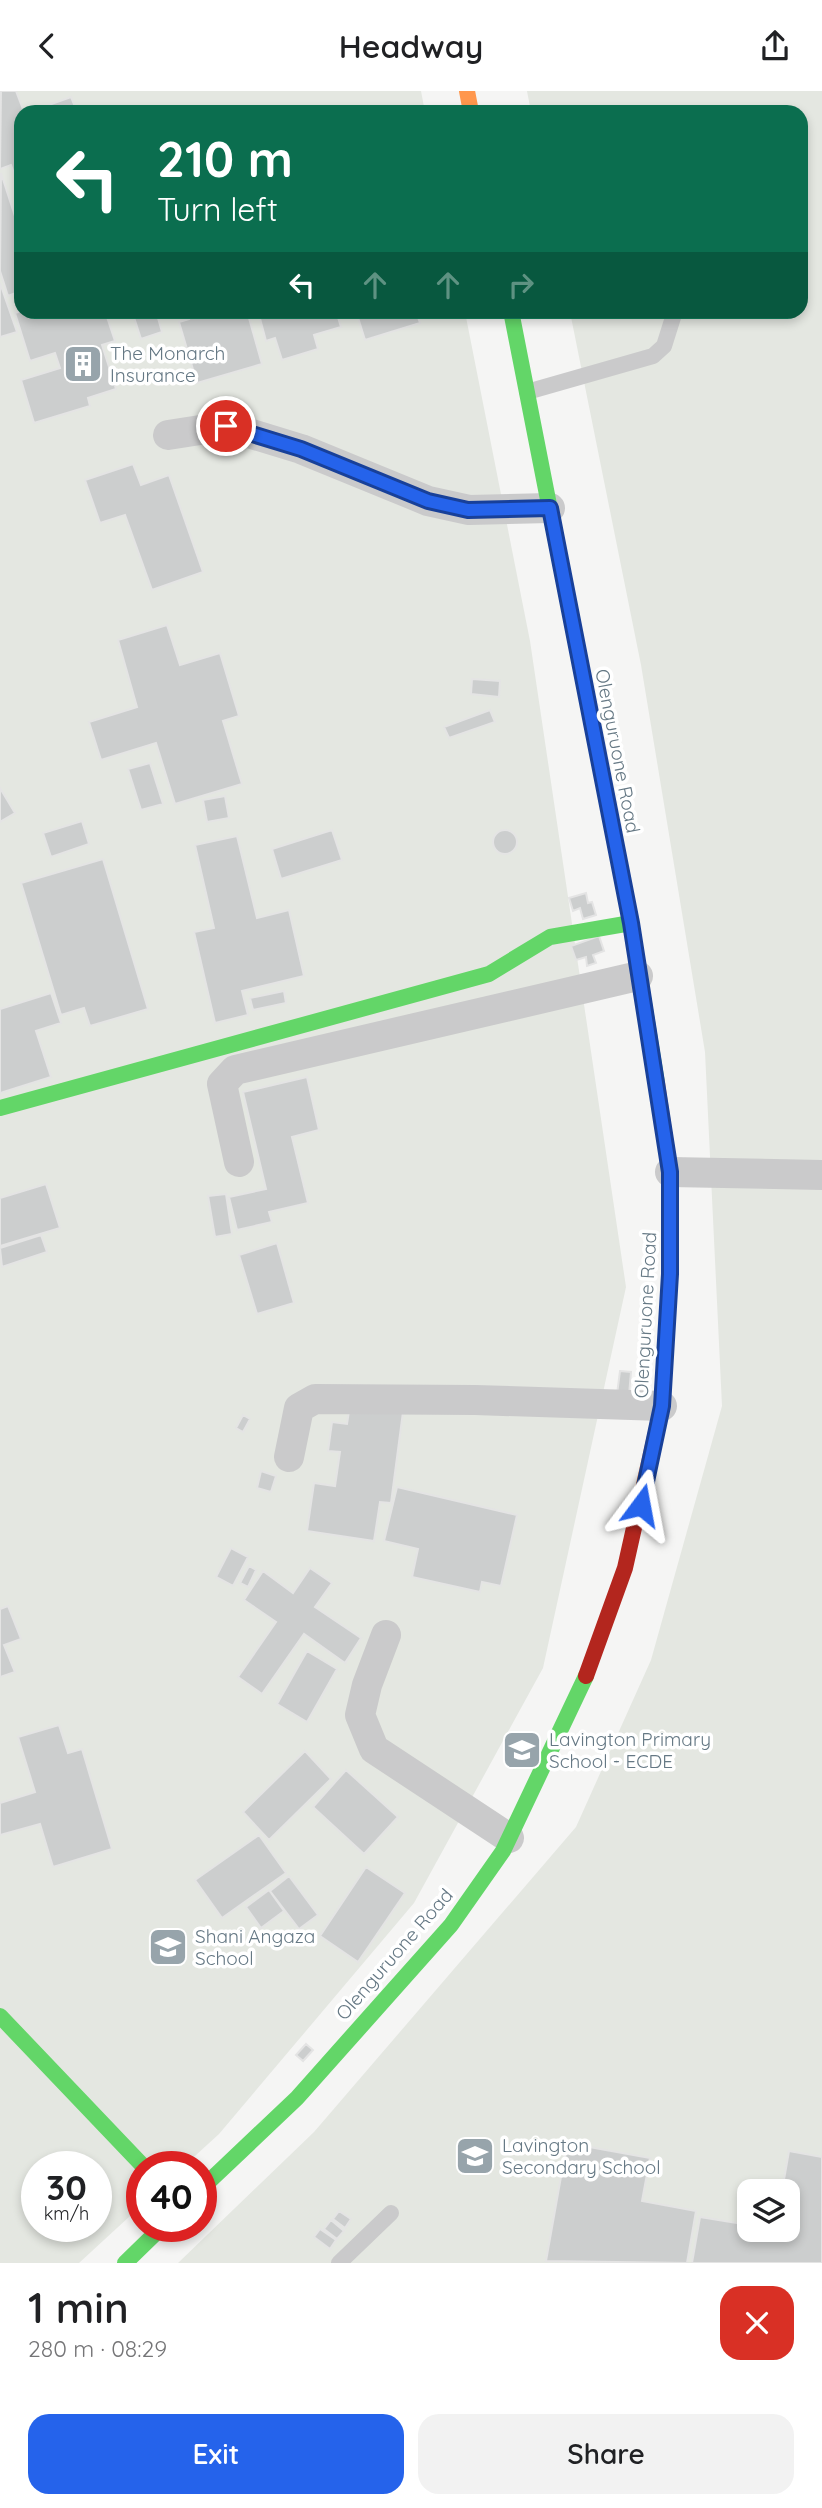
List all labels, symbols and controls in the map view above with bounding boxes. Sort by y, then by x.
text: Headway [339,26,483,66]
icon: back [28,27,66,65]
icon: share [756,27,794,65]
text: 210 m [157,128,293,189]
icon: left [42,133,133,224]
text: Turn left [157,189,278,229]
icon: left [283,266,321,304]
icon: ahead [356,266,394,304]
icon: ahead [429,266,467,304]
icon: right [502,266,540,304]
place label: The Monarch Insurance [110,341,225,387]
building icon: The Monarch Insurance [62,343,104,385]
pin [196,396,256,456]
icon: arrive [207,407,245,445]
street label: Olenguruone Road [590,667,646,835]
street label: Olenguruone Road [629,1231,661,1399]
position arrow [604,1468,678,1542]
place label: Lavington Primary School - ECDE [549,1727,711,1773]
school or university icon: Lavington Primary School - ECDE [501,1729,543,1771]
street label: Olenguruone Road [330,1883,458,2025]
place label: Shani Angaza School [195,1924,315,1970]
school or university icon: Shani Angaza School [147,1926,189,1968]
place label: Lavington Secondary School [502,2133,661,2179]
school or university icon: Lavington Secondary School [454,2135,496,2177]
speed limit sign: 40 [126,2151,217,2242]
text: 30 [46,2165,87,2209]
map controls [737,2179,800,2242]
button: layers [737,2179,800,2242]
text: km/h [44,2202,89,2225]
text: 1 min [28,2281,129,2334]
button: close [720,2286,794,2360]
text: 280 m · 08:29 [28,2334,167,2363]
button: Exit [28,2414,404,2494]
button: Share [418,2414,794,2494]

